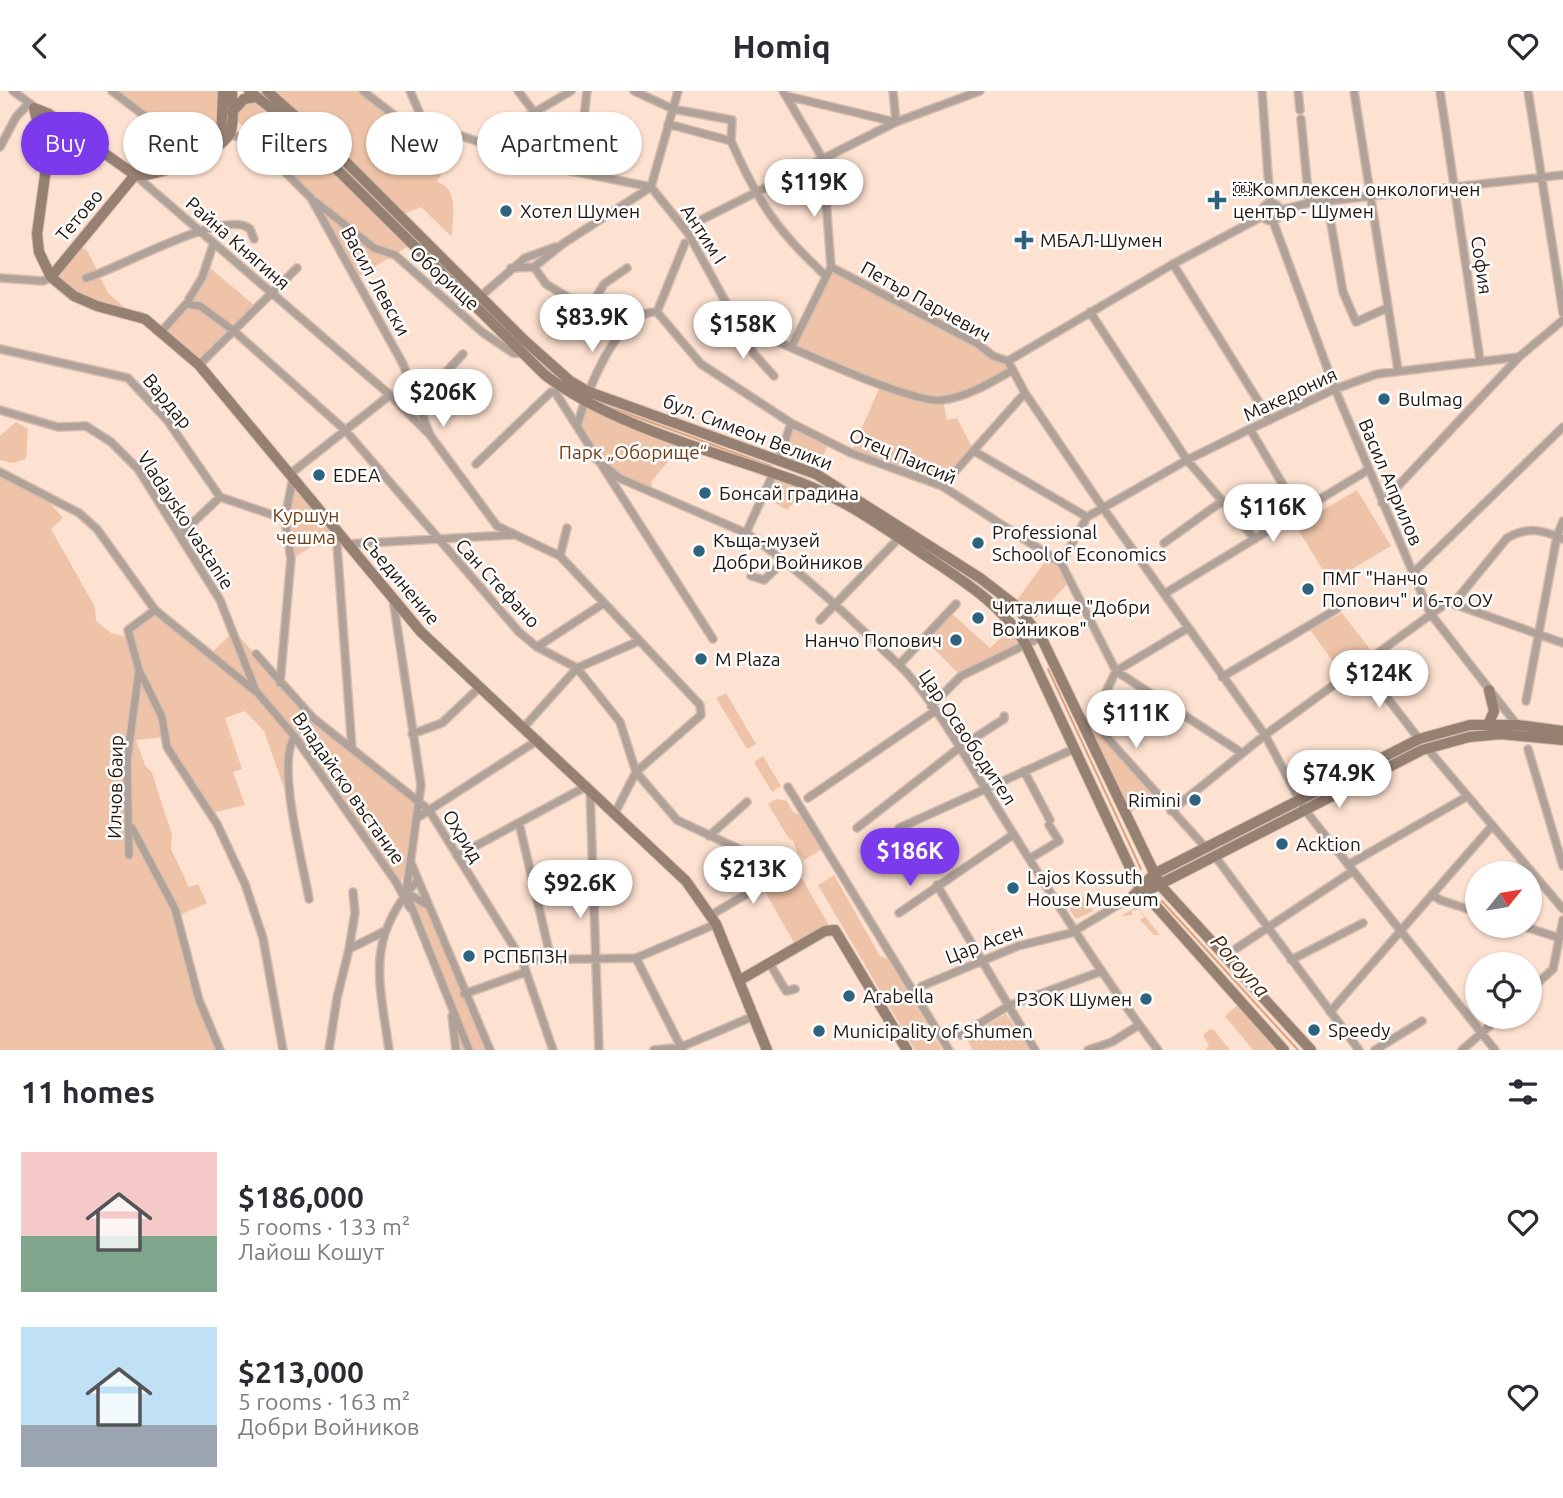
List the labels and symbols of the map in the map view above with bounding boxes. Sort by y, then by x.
pin: $119K [765,159,863,219]
place label: ￼Комплексен онкологичен център - Шумен [1233,178,1480,222]
street label: Тетово [51,184,107,246]
marker: ￼Комплексен онкологичен център - Шумен [1207,190,1227,210]
street label: Райна Княгиня [182,192,294,294]
place label: Хотел Шумен [520,200,640,222]
street label: Антим I [677,200,731,268]
marker: Хотел Шумен [498,203,514,219]
street label: Васил Левски [337,223,415,339]
place label: МБАЛ-Шумен [1040,229,1163,251]
marker: МБАЛ-Шумен [1014,230,1034,250]
street label: София [1467,234,1497,296]
street label: Оборище [406,241,484,315]
street label: Петър Парчевич [857,256,995,346]
pin: $83.9K [535,295,649,354]
pin: $158K [694,301,792,361]
street label: Македония [1240,363,1340,425]
street label: Вардар [139,369,197,433]
pin: $206K [394,369,492,429]
place label: Bulmag [1398,388,1463,410]
street label: бул. Симеон Велики [660,390,836,474]
marker: Bulmag [1376,391,1392,407]
street label: Васил Априлов [1354,415,1428,549]
street label: Отец Паисий [846,424,960,488]
park label: Парк „Оборище“ [559,441,707,463]
street label: Vladaysko vastanie [133,447,239,593]
place label: EDEA [333,464,381,486]
marker: EDEA [311,467,327,483]
place label: Бонсай градина [719,482,859,504]
pin: $116K [1224,484,1322,544]
marker: Бонсай градина [697,485,713,501]
park label: Куршун чешма [273,504,339,548]
place label: Professional School of Economics [992,521,1167,565]
place label: Къща-музей Добри Войников [713,529,863,573]
street label: Съединение [357,531,445,629]
street label: Сан Стефано [451,534,545,632]
marker: Professional School of Economics [970,535,986,551]
marker: Къща-музей Добри Войников [691,543,707,559]
place label: ПМГ "Нанчо Попович" и 6-то ОУ [1322,567,1493,611]
marker: ПМГ "Нанчо Попович" и 6-то ОУ [1300,581,1316,597]
place label: Читалище "Добри Войников" [992,596,1150,640]
marker: Читалище "Добри Войников" [970,610,986,626]
place label: Нанчо Попович [805,629,942,651]
marker: Нанчо Попович [948,632,964,648]
place label: M Plaza [715,648,780,670]
marker: M Plaza [693,651,709,667]
pin: $124K [1330,651,1428,710]
street label: Цар Освободител [915,665,1021,809]
pin: $111K [1087,691,1185,750]
street label: Владайско въстание [288,708,410,868]
street label: Илчов баир [103,735,127,839]
pin: $74.9K [1282,751,1396,810]
place label: Rimini [1128,789,1181,811]
marker: Rimini [1187,792,1203,808]
street label: Охрид [438,806,488,866]
pin: $186K [861,829,959,888]
place label: Acktion [1296,833,1361,855]
marker: Acktion [1274,836,1290,852]
pin: $213K [704,847,802,906]
pin: $92.6K [523,861,637,920]
north arrow [1465,861,1542,938]
place label: Lajos Kossuth House Museum [1027,866,1159,910]
marker: Lajos Kossuth House Museum [1005,880,1021,896]
street label: Цар Асен [942,918,1026,968]
water label: Poroyna [1206,929,1275,1002]
place label: РСПБПЗН [483,945,568,967]
marker: РСПБПЗН [461,948,477,964]
place label: Arabella [863,985,934,1007]
marker: Arabella [841,988,857,1004]
place label: РЗОК Шумен [1016,988,1132,1010]
marker: РЗОК Шумен [1138,991,1154,1007]
place label: Speedy [1328,1019,1390,1041]
place label: Municipality of Shumen [833,1020,1033,1042]
marker: Speedy [1306,1022,1322,1038]
marker: Municipality of Shumen [811,1023,827,1039]

